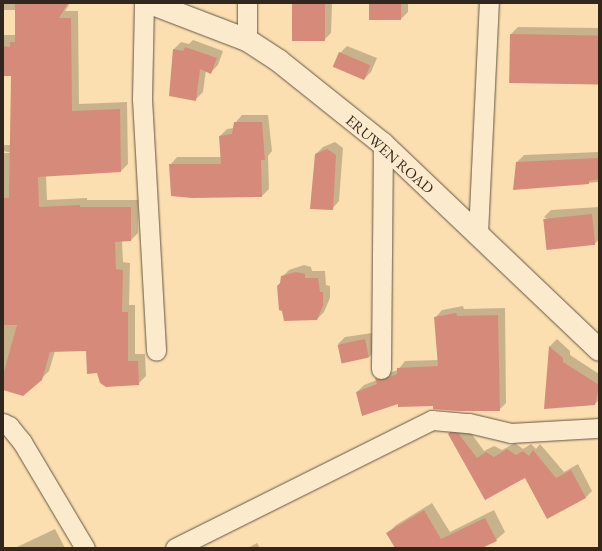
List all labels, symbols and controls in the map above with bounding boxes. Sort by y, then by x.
street label: ERUWEN ROAD [342,111,438,197]

